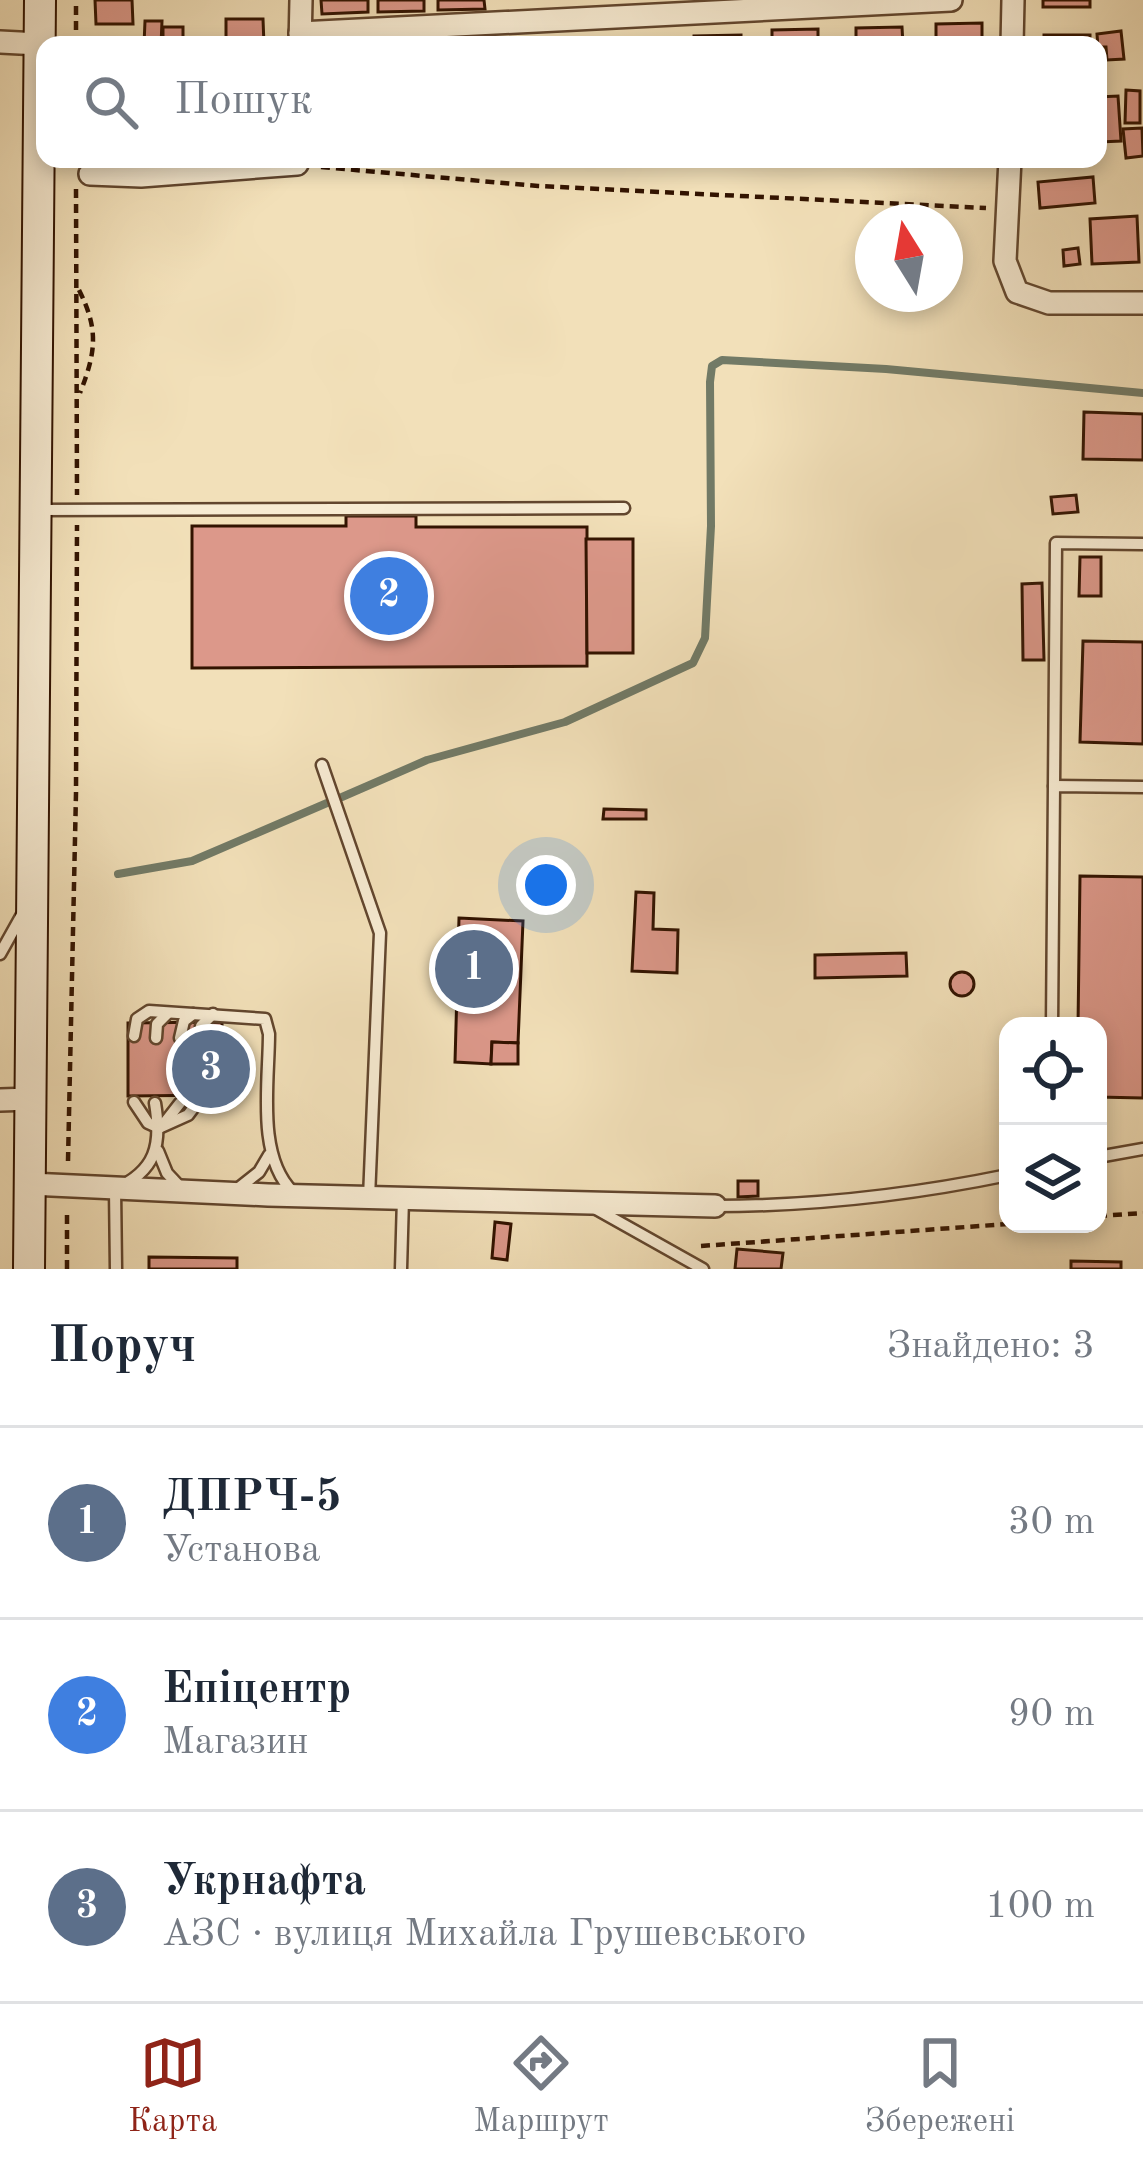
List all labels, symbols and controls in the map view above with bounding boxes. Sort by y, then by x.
search box [36,36,1107,168]
icon: search [78,69,144,135]
text: Пошук [174,79,313,124]
north arrow [855,204,963,312]
pin: 2 [350,551,428,641]
your location [516,855,576,915]
pin: 1 [435,924,513,1014]
map controls [999,1017,1107,1233]
button: locate [999,1017,1107,1125]
pin: 3 [172,1024,250,1114]
button: layers [999,1125,1107,1233]
text: Поруч [48,1322,196,1373]
text: Знайдено: 3 [887,1327,1095,1366]
text: ДПРЧ-5 [162,1476,342,1521]
text: 1 [76,1503,98,1542]
text: 30 m [1008,1503,1095,1542]
text: Установа [162,1531,321,1570]
text: Епіцентр [162,1668,351,1713]
text: 2 [76,1695,98,1734]
text: 90 m [1008,1695,1095,1734]
text: Магазин [162,1723,308,1762]
text: Укрнафта [162,1860,366,1905]
text: 3 [76,1887,98,1926]
text: 100 m [985,1887,1095,1926]
text: АЗС · вулиця Михайла Грушевського [162,1915,806,1954]
tab: Карта [128,2030,217,2143]
tab: Маршрут [473,2030,609,2143]
tab: Збережені [865,2030,1015,2143]

